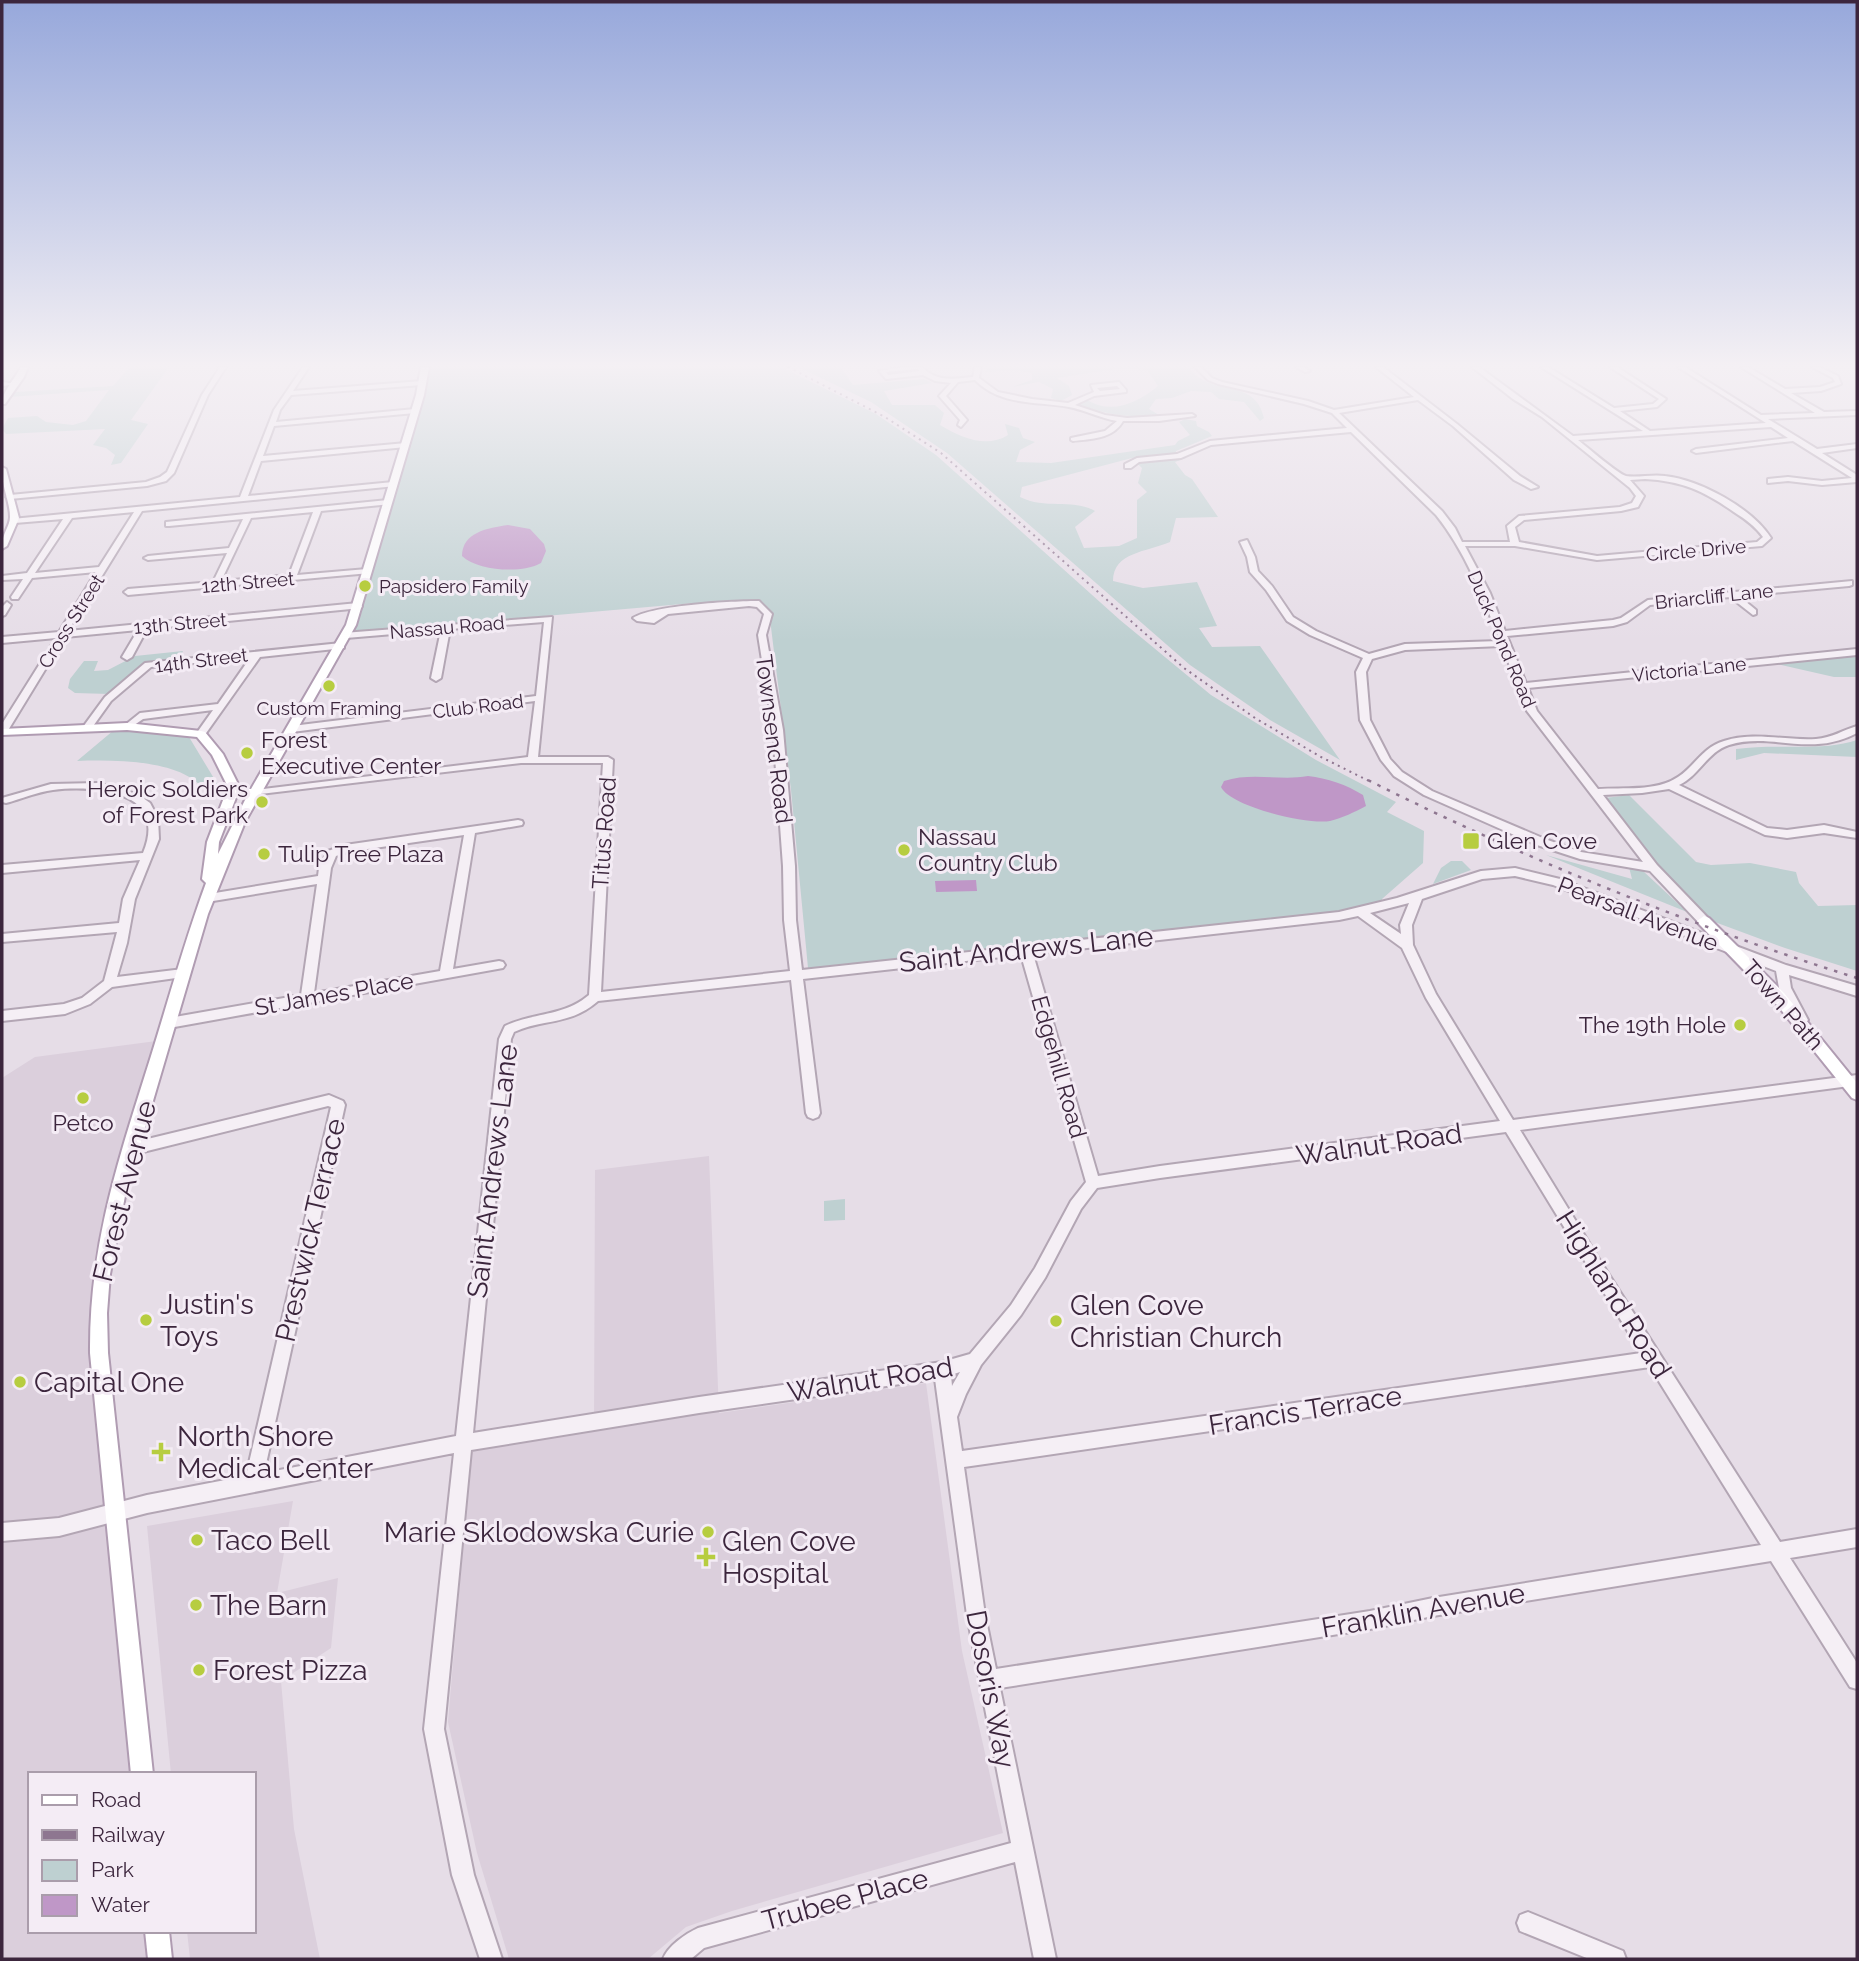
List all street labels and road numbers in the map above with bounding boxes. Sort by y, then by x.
street label: Circle Drive [1645,535,1747,565]
street label: 12th Street [201,567,296,597]
street label: Duck Pond Road [1463,567,1541,711]
street label: Cross Street [33,569,109,672]
street label: Briarcliff Lane [1654,579,1774,613]
street label: 13th Street [133,608,228,638]
street label: Nassau Road [389,611,505,643]
street label: 14th Street [153,643,249,677]
street label: Victoria Lane [1631,652,1747,686]
street label: Townsend Road [751,653,798,825]
street label: Club Road [431,689,525,723]
street label: Titus Road [586,776,621,890]
street label: Pearsall Avenue [1554,871,1722,957]
street label: Saint Andrews Lane [897,920,1155,979]
street label: Town Path [1737,954,1830,1055]
street label: St James Place [252,966,415,1021]
street label: Edgehill Road [1026,993,1093,1141]
street label: Saint Andrews Lane [461,1042,524,1300]
street label: Forest Avenue [86,1097,163,1285]
street label: Prestwick Terrace [269,1115,352,1345]
street label: Walnut Road [1294,1117,1464,1172]
street label: Highland Road [1549,1204,1678,1384]
street label: Walnut Road [785,1350,955,1409]
street label: Francis Terrace [1206,1379,1404,1442]
street label: Franklin Avenue [1319,1576,1527,1645]
street label: Dosoris Way [959,1607,1022,1771]
street label: Trubee Place [759,1862,932,1937]

